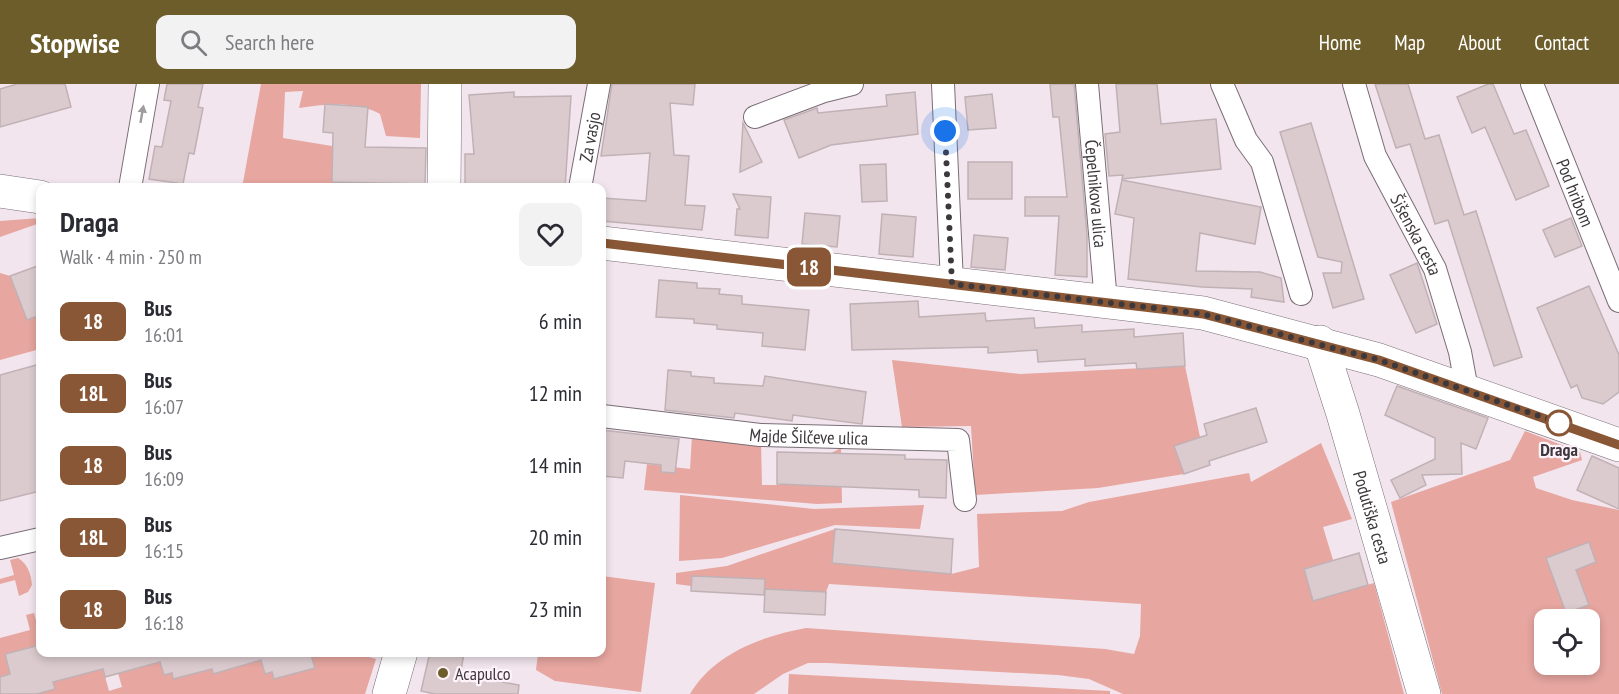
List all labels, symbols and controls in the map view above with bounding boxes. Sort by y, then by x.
search box [156,15,576,69]
text: Stopwise [30,24,120,61]
icon: search [177,26,210,59]
text: Search here [225,28,314,56]
text: Home [1319,29,1361,56]
text: Map [1394,29,1425,56]
text: About [1458,29,1501,56]
text: Contact [1534,29,1589,56]
one-way arrow [138,104,147,123]
street label: Za vasjo [573,110,605,164]
your location [930,116,960,146]
street label: Čepelnikova ulica [1080,139,1113,249]
street label: Pod hribom [1552,155,1599,230]
street label: Šišenska cesta [1386,190,1448,278]
text: Draga [60,203,119,240]
button: heart [519,203,582,266]
text: Walk · 4 min · 250 m [60,244,202,270]
line badge: 18 [782,248,836,286]
text: 18 [799,254,819,281]
text: Bus [144,294,172,322]
text: 6 min [539,307,582,335]
text: 18 [83,308,103,335]
text: 16:01 [144,322,184,348]
text: Bus [144,366,172,394]
text: 12 min [529,379,582,407]
text: 18L [79,380,107,407]
text: 16:07 [144,394,184,420]
marker: Draga [1546,410,1572,436]
street label: Majde Šilčeve ulica [748,422,868,449]
text: Bus [144,438,172,466]
place label: Draga [1540,438,1578,461]
text: 14 min [529,451,582,479]
text: 18 [83,452,103,479]
text: 16:09 [144,466,184,492]
street label: Podutiška cesta [1348,468,1397,566]
text: Bus [144,510,172,538]
text: 20 min [529,523,582,551]
text: 18L [79,524,107,551]
text: 16:15 [144,538,184,564]
text: Bus [144,582,172,610]
text: 23 min [529,595,582,623]
text: 18 [83,596,103,623]
map controls [1534,609,1600,675]
button: locate [1534,609,1600,675]
text: 16:18 [144,610,184,636]
place label: Acapulco [455,662,511,685]
marker: Acapulco [436,666,450,680]

